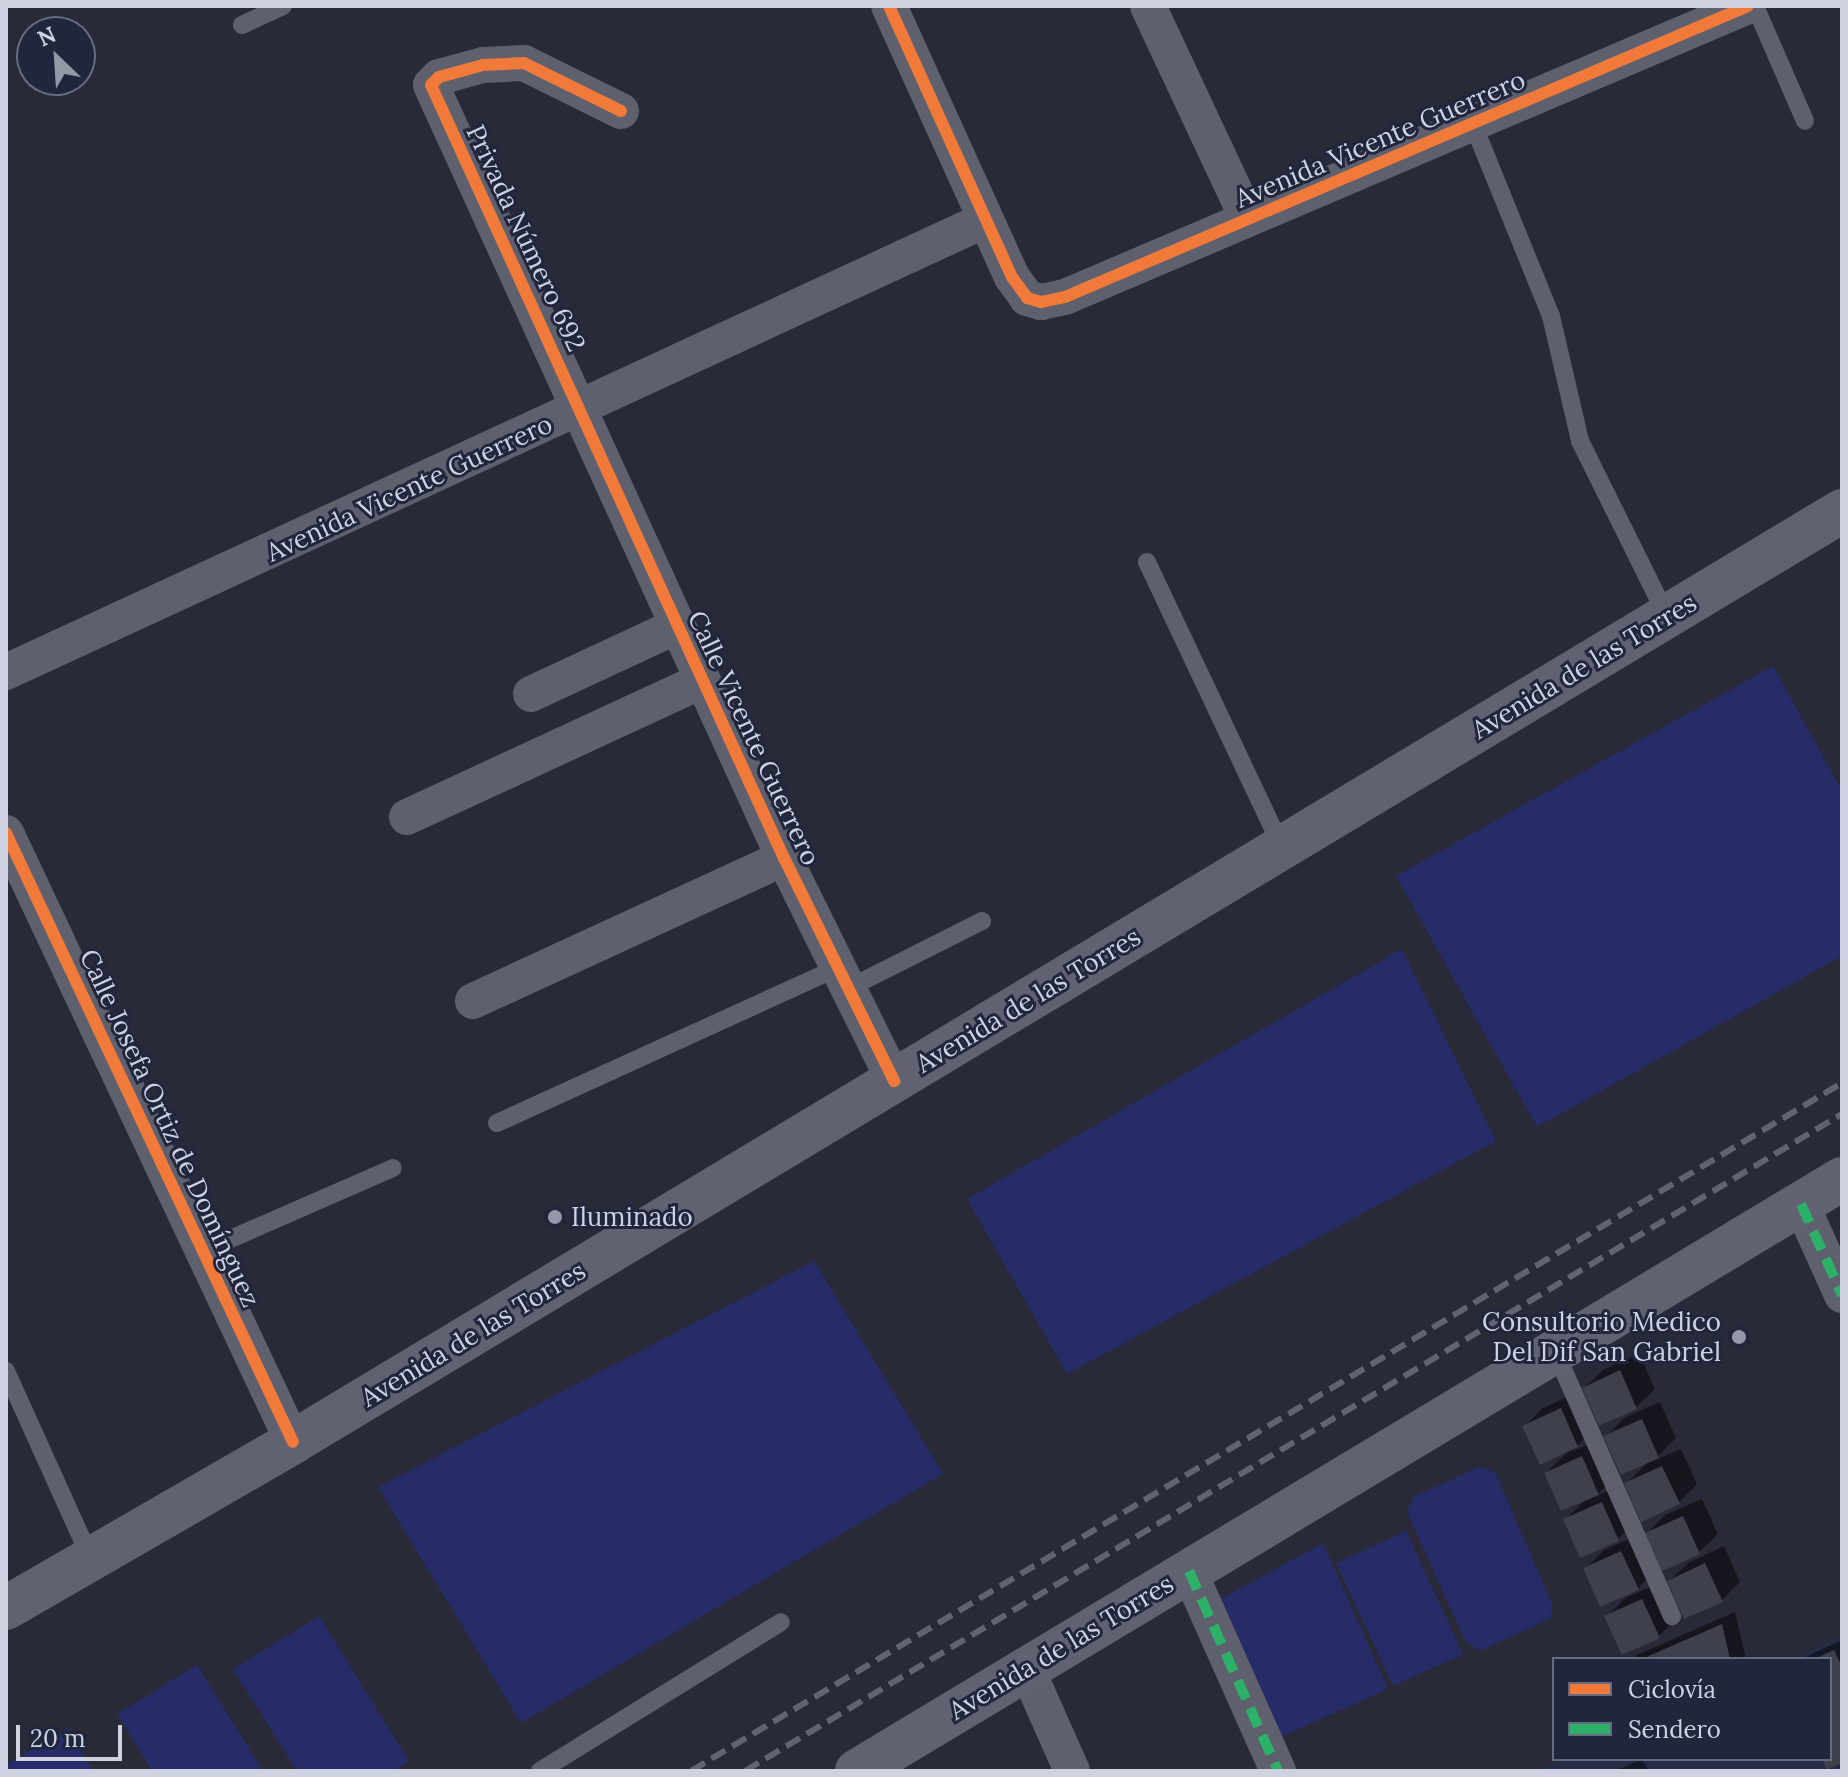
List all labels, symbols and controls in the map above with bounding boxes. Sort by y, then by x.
north arrow [16,16,96,96]
text: N [33,20,60,52]
street label: Avenida Vicente Guerrero [1230,64,1530,214]
street label: Privada Número 692 [460,120,592,356]
street label: Avenida Vicente Guerrero [261,408,557,568]
street label: Avenida de las Torres [1466,587,1702,745]
street label: Calle Vicente Guerrero [681,606,827,870]
street label: Avenida de las Torres [910,921,1146,1079]
street label: Calle Josefa Ortiz de Domínguez [73,944,267,1312]
place label: Iluminado [571,1201,693,1233]
marker: Iluminado [546,1208,564,1226]
street label: Avenida de las Torres [355,1255,591,1413]
place label: Consultorio Medico Del Dif San Gabriel [1482,1306,1721,1368]
marker: Consultorio Medico Del Dif San Gabriel [1728,1326,1750,1348]
street label: Avenida de las Torres [943,1568,1179,1726]
legend [1552,1657,1832,1761]
text: Ciclovía [1628,1674,1716,1705]
scale bar [20,1709,126,1759]
text: Sendero [1628,1714,1721,1745]
text: 20 m [30,1723,86,1754]

